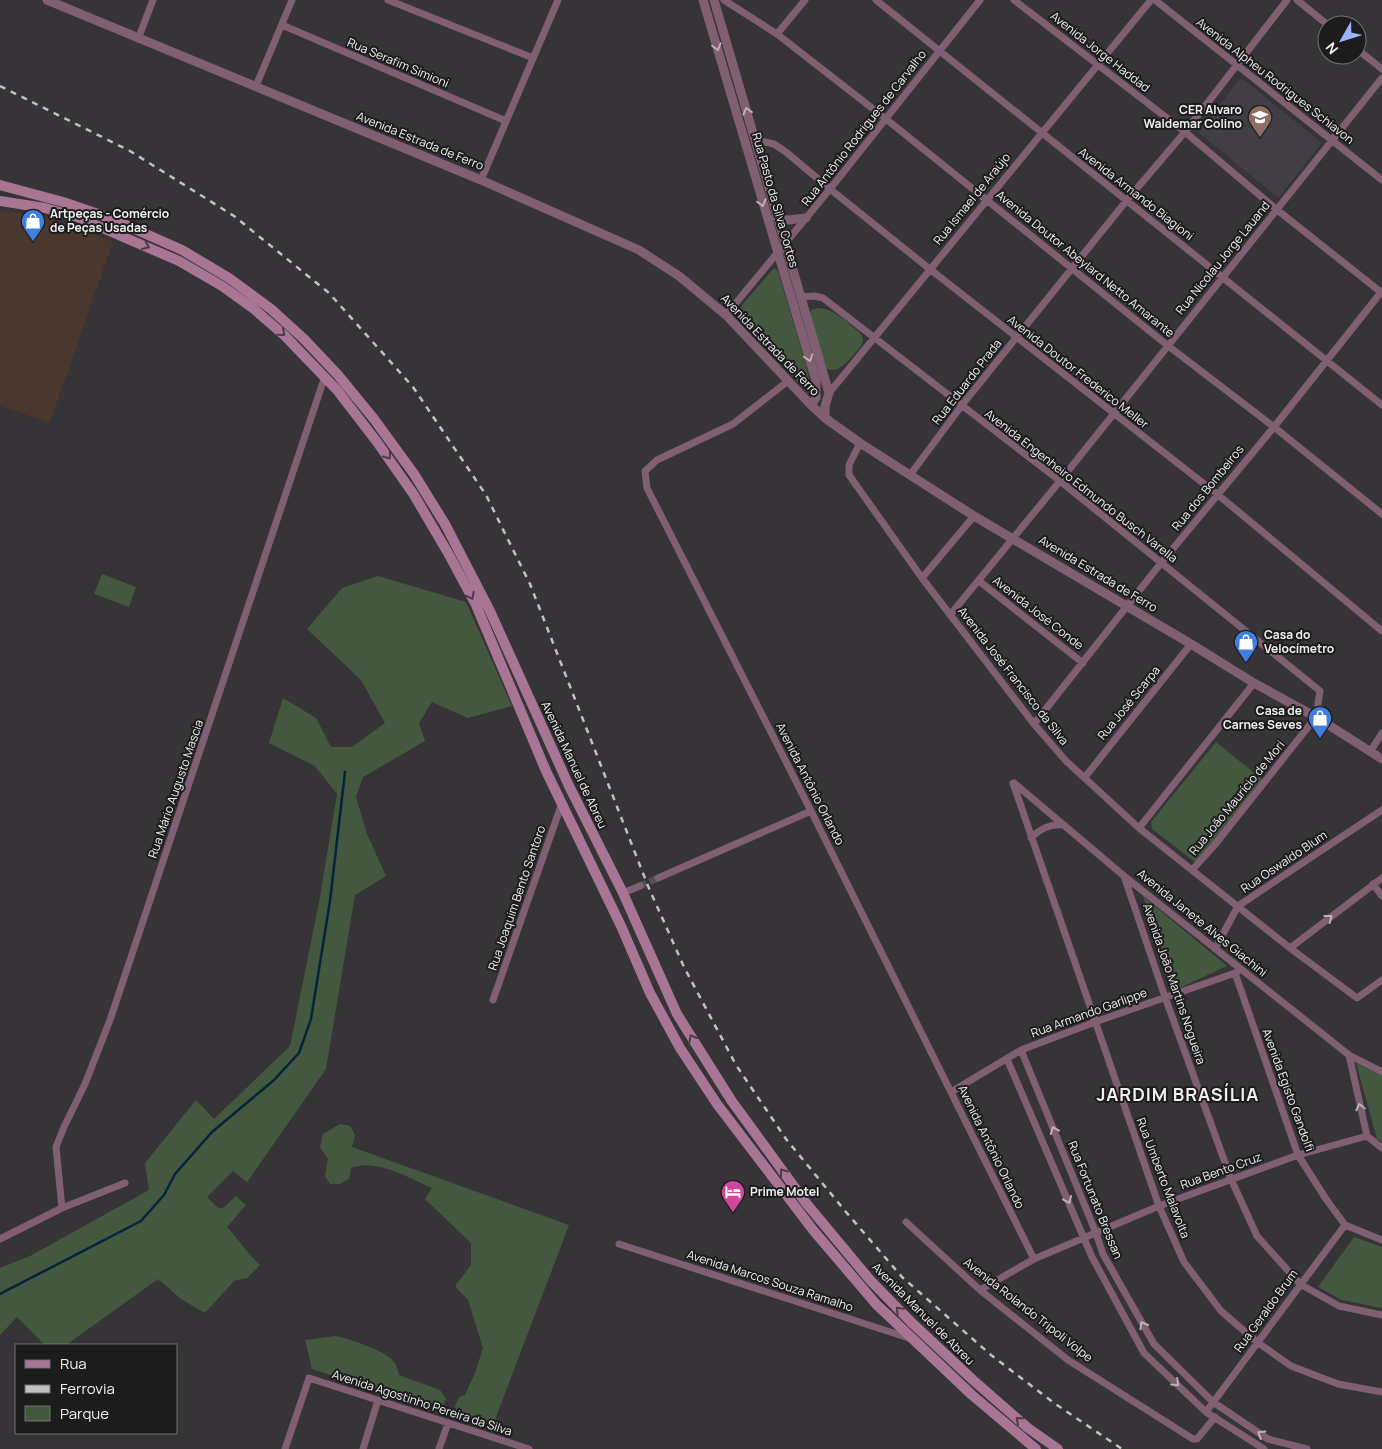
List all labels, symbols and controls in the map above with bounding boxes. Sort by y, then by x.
street label: Avenida Jorge Haddad [1047,7,1154,96]
street label: Avenida Alpheu Rodrigues Schiavon [1193,13,1358,148]
north arrow [1317,15,1367,65]
street label: Rua Serafim Simioni [345,33,452,92]
text: N [1321,39,1342,58]
one-way arrow [711,42,721,50]
street label: Rua Antônio Rodrigues de Carvalho [797,46,930,209]
place label: CER Alvaro Waldemar Colino [1143,101,1242,132]
school or university icon: CER Alvaro Waldemar Colino [1247,104,1273,138]
street label: Avenida Estrada de Ferro [354,107,486,174]
one-way arrow [743,107,753,116]
street label: Rua Pasto da Silva Cortes [748,130,803,269]
street label: Avenida Armando Biagioni [1075,143,1198,244]
street label: Rua Ismael de Araújo [929,149,1014,248]
street label: Avenida Doutor Abeylard Netto Amarante [992,186,1178,341]
street label: Rua Nicolau Jorge Lauand [1172,197,1274,318]
one-way arrow [757,198,767,206]
place label: Artpeças - Comércio de Peças Usadas [50,205,169,236]
shop icon: Artpeças - Comércio de Peças Usadas [20,208,46,242]
one-way arrow [141,239,150,250]
street label: Avenida Estrada de Ferro [717,290,824,399]
street label: Avenida Doutor Frederico Meller [1004,311,1153,433]
one-way arrow [277,327,286,336]
street label: Rua Eduardo Prada [928,335,1005,428]
one-way arrow [804,354,814,362]
street label: Avenida Engenheiro Edmundo Busch Varella [981,405,1181,566]
street label: Rua dos Bombeiros [1168,441,1247,534]
one-way arrow [382,451,391,460]
street label: Avenida Estrada de Ferro [1036,531,1161,616]
street label: Avenida José Conde [989,572,1087,654]
one-way arrow [465,590,475,599]
street label: Avenida José Francisco da Silva [954,603,1073,748]
place label: Casa do Velocímetro [1264,626,1334,657]
shop icon: Casa do Velocímetro [1233,629,1259,663]
street label: Rua José Scarpa [1093,662,1164,743]
street label: Avenida Manuel de Abreu [537,698,611,831]
place label: Casa de Carnes Seves [1223,702,1302,733]
shop icon: Casa de Carnes Seves [1307,705,1333,739]
street label: Rua Mário Augusto Mascia [144,717,207,860]
street label: Avenida Antônio Orlando [772,720,849,848]
street label: Rua João Maurício de Mori [1185,737,1288,859]
street label: Rua Joaquim Bento Santoro [484,823,549,973]
street label: Rua Oswaldo Blum [1237,826,1330,897]
street label: Avenida Janete Alves Giachini [1134,865,1271,980]
street label: Avenida João Martins Nogueira [1139,901,1210,1067]
one-way arrow [1323,915,1333,924]
street label: Rua Armando Garlippe [1028,984,1149,1041]
street label: Avenida Egisto Gandolfi [1258,1026,1319,1154]
one-way arrow [688,1035,698,1044]
street label: Avenida Antônio Orlando [954,1082,1029,1211]
district label: JARDIM BRASÍLIA [1097,1082,1259,1106]
one-way arrow [1355,1103,1366,1112]
street label: Rua Umberto Malavolta [1133,1115,1194,1241]
one-way arrow [1050,1126,1060,1135]
street label: Rua Fortunato Bressan [1064,1138,1127,1261]
street label: Rua Bento Cruz [1178,1148,1264,1193]
one-way arrow [781,1169,789,1178]
hotel icon: Prime Motel [720,1179,746,1213]
place label: Prime Motel [750,1183,819,1200]
one-way arrow [1061,1195,1072,1204]
street label: Avenida Marcos Souza Ramalho [685,1246,855,1315]
street label: Avenida Rolando Tripoli Volpe [960,1254,1097,1366]
street label: Avenida Manuel de Abreu [868,1259,978,1369]
street label: Rua Geraldo Brum [1230,1266,1301,1356]
one-way arrow [896,1307,905,1316]
one-way arrow [1140,1321,1150,1330]
legend [15,1344,178,1434]
text: Rua [60,1353,87,1374]
street label: Avenida Agostinho Pereira da Silva [330,1365,514,1440]
one-way arrow [1170,1377,1179,1386]
text: Ferrovia [60,1378,115,1399]
text: Parque [60,1403,109,1424]
one-way arrow [1015,1416,1024,1425]
one-way arrow [1258,1431,1267,1441]

